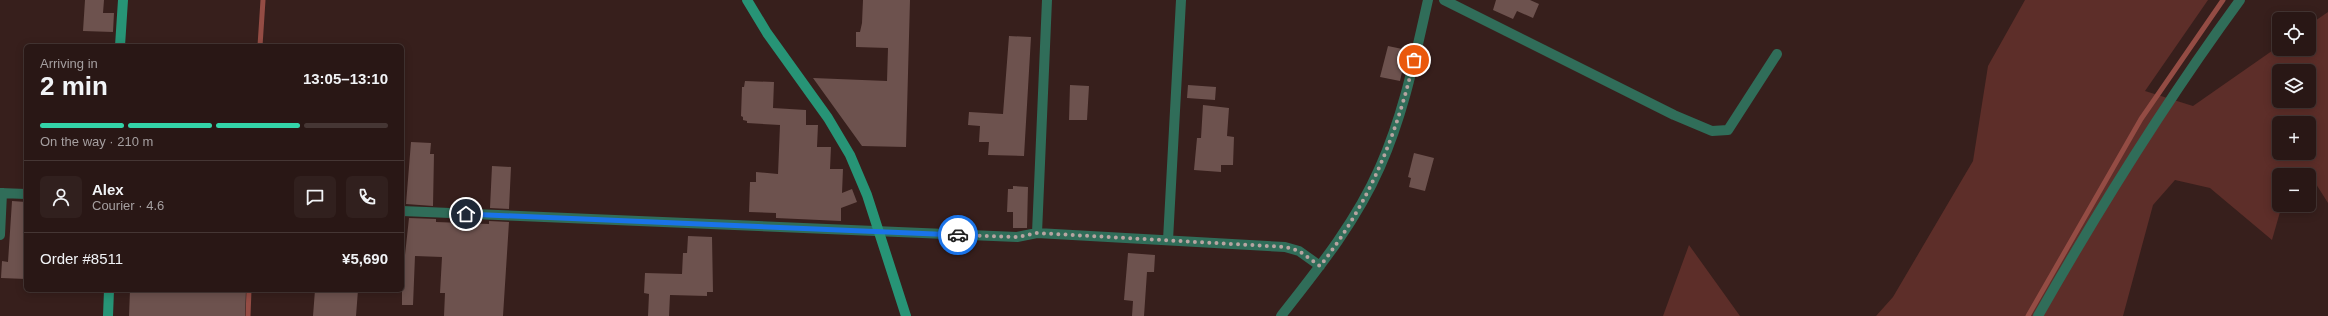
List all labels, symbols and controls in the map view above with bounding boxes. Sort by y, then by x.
map controls [2272,12,2316,212]
button: locate [2272,12,2316,56]
pin [1397,43,1431,77]
icon: bag [1403,49,1425,71]
text: Arriving in [40,56,98,71]
button: layers [2272,64,2316,108]
text: 13:05–13:10 [303,70,388,87]
text: 2 min [40,71,108,101]
button: + [2272,116,2316,160]
text: On the way · 210 m [40,134,153,149]
button: − [2272,168,2316,212]
button: person [40,176,82,218]
button: chat [294,176,336,218]
button: phone [346,176,388,218]
text: Alex [92,181,124,198]
pin [449,197,483,231]
text: Courier · 4.6 [92,198,164,213]
icon: home [455,203,477,225]
courier [938,215,978,255]
icon: car [947,224,969,246]
text: Order #8511 [40,250,123,267]
text: ¥5,690 [342,250,388,267]

